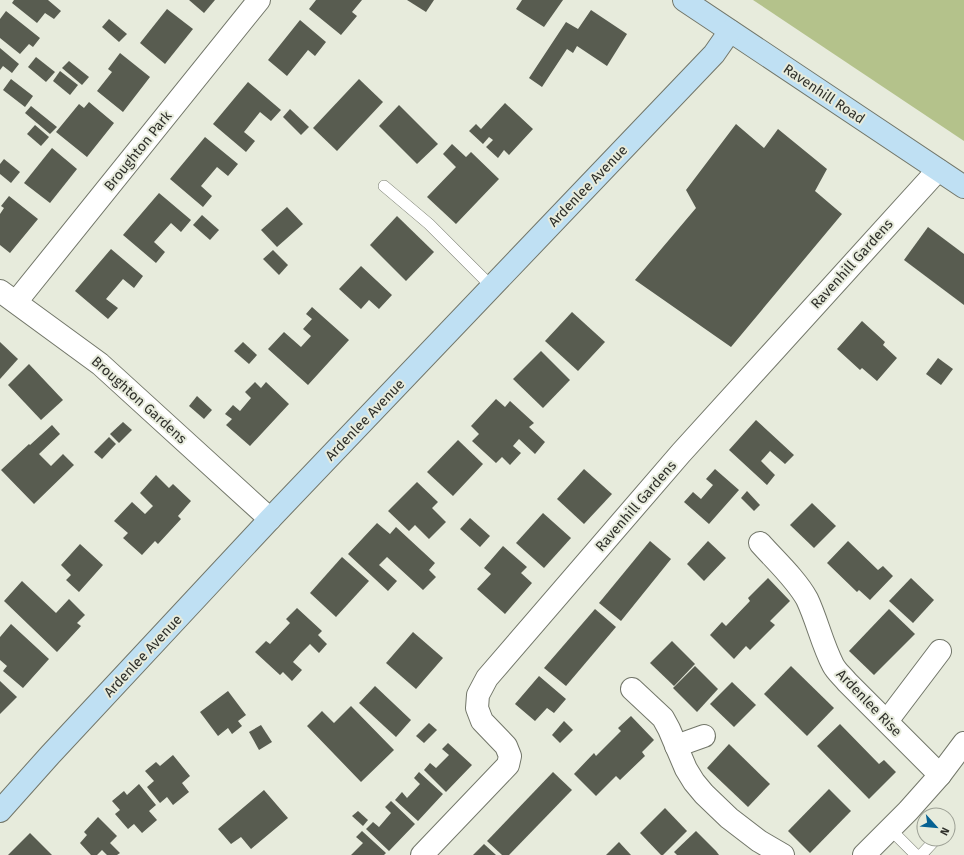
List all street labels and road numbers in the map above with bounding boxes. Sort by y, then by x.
street label: Ravenhill Road [780,60,868,128]
street label: Broughton Park [101,107,176,194]
street label: Ardenlee Avenue [545,142,631,230]
street label: Ravenhill Gardens [807,215,897,312]
street label: Broughton Gardens [88,353,191,448]
street label: Ardenlee Avenue [322,376,408,464]
street label: Ravenhill Gardens [592,457,680,555]
street label: Ardenlee Avenue [100,611,186,701]
street label: Ardenlee Rise [833,666,905,740]

